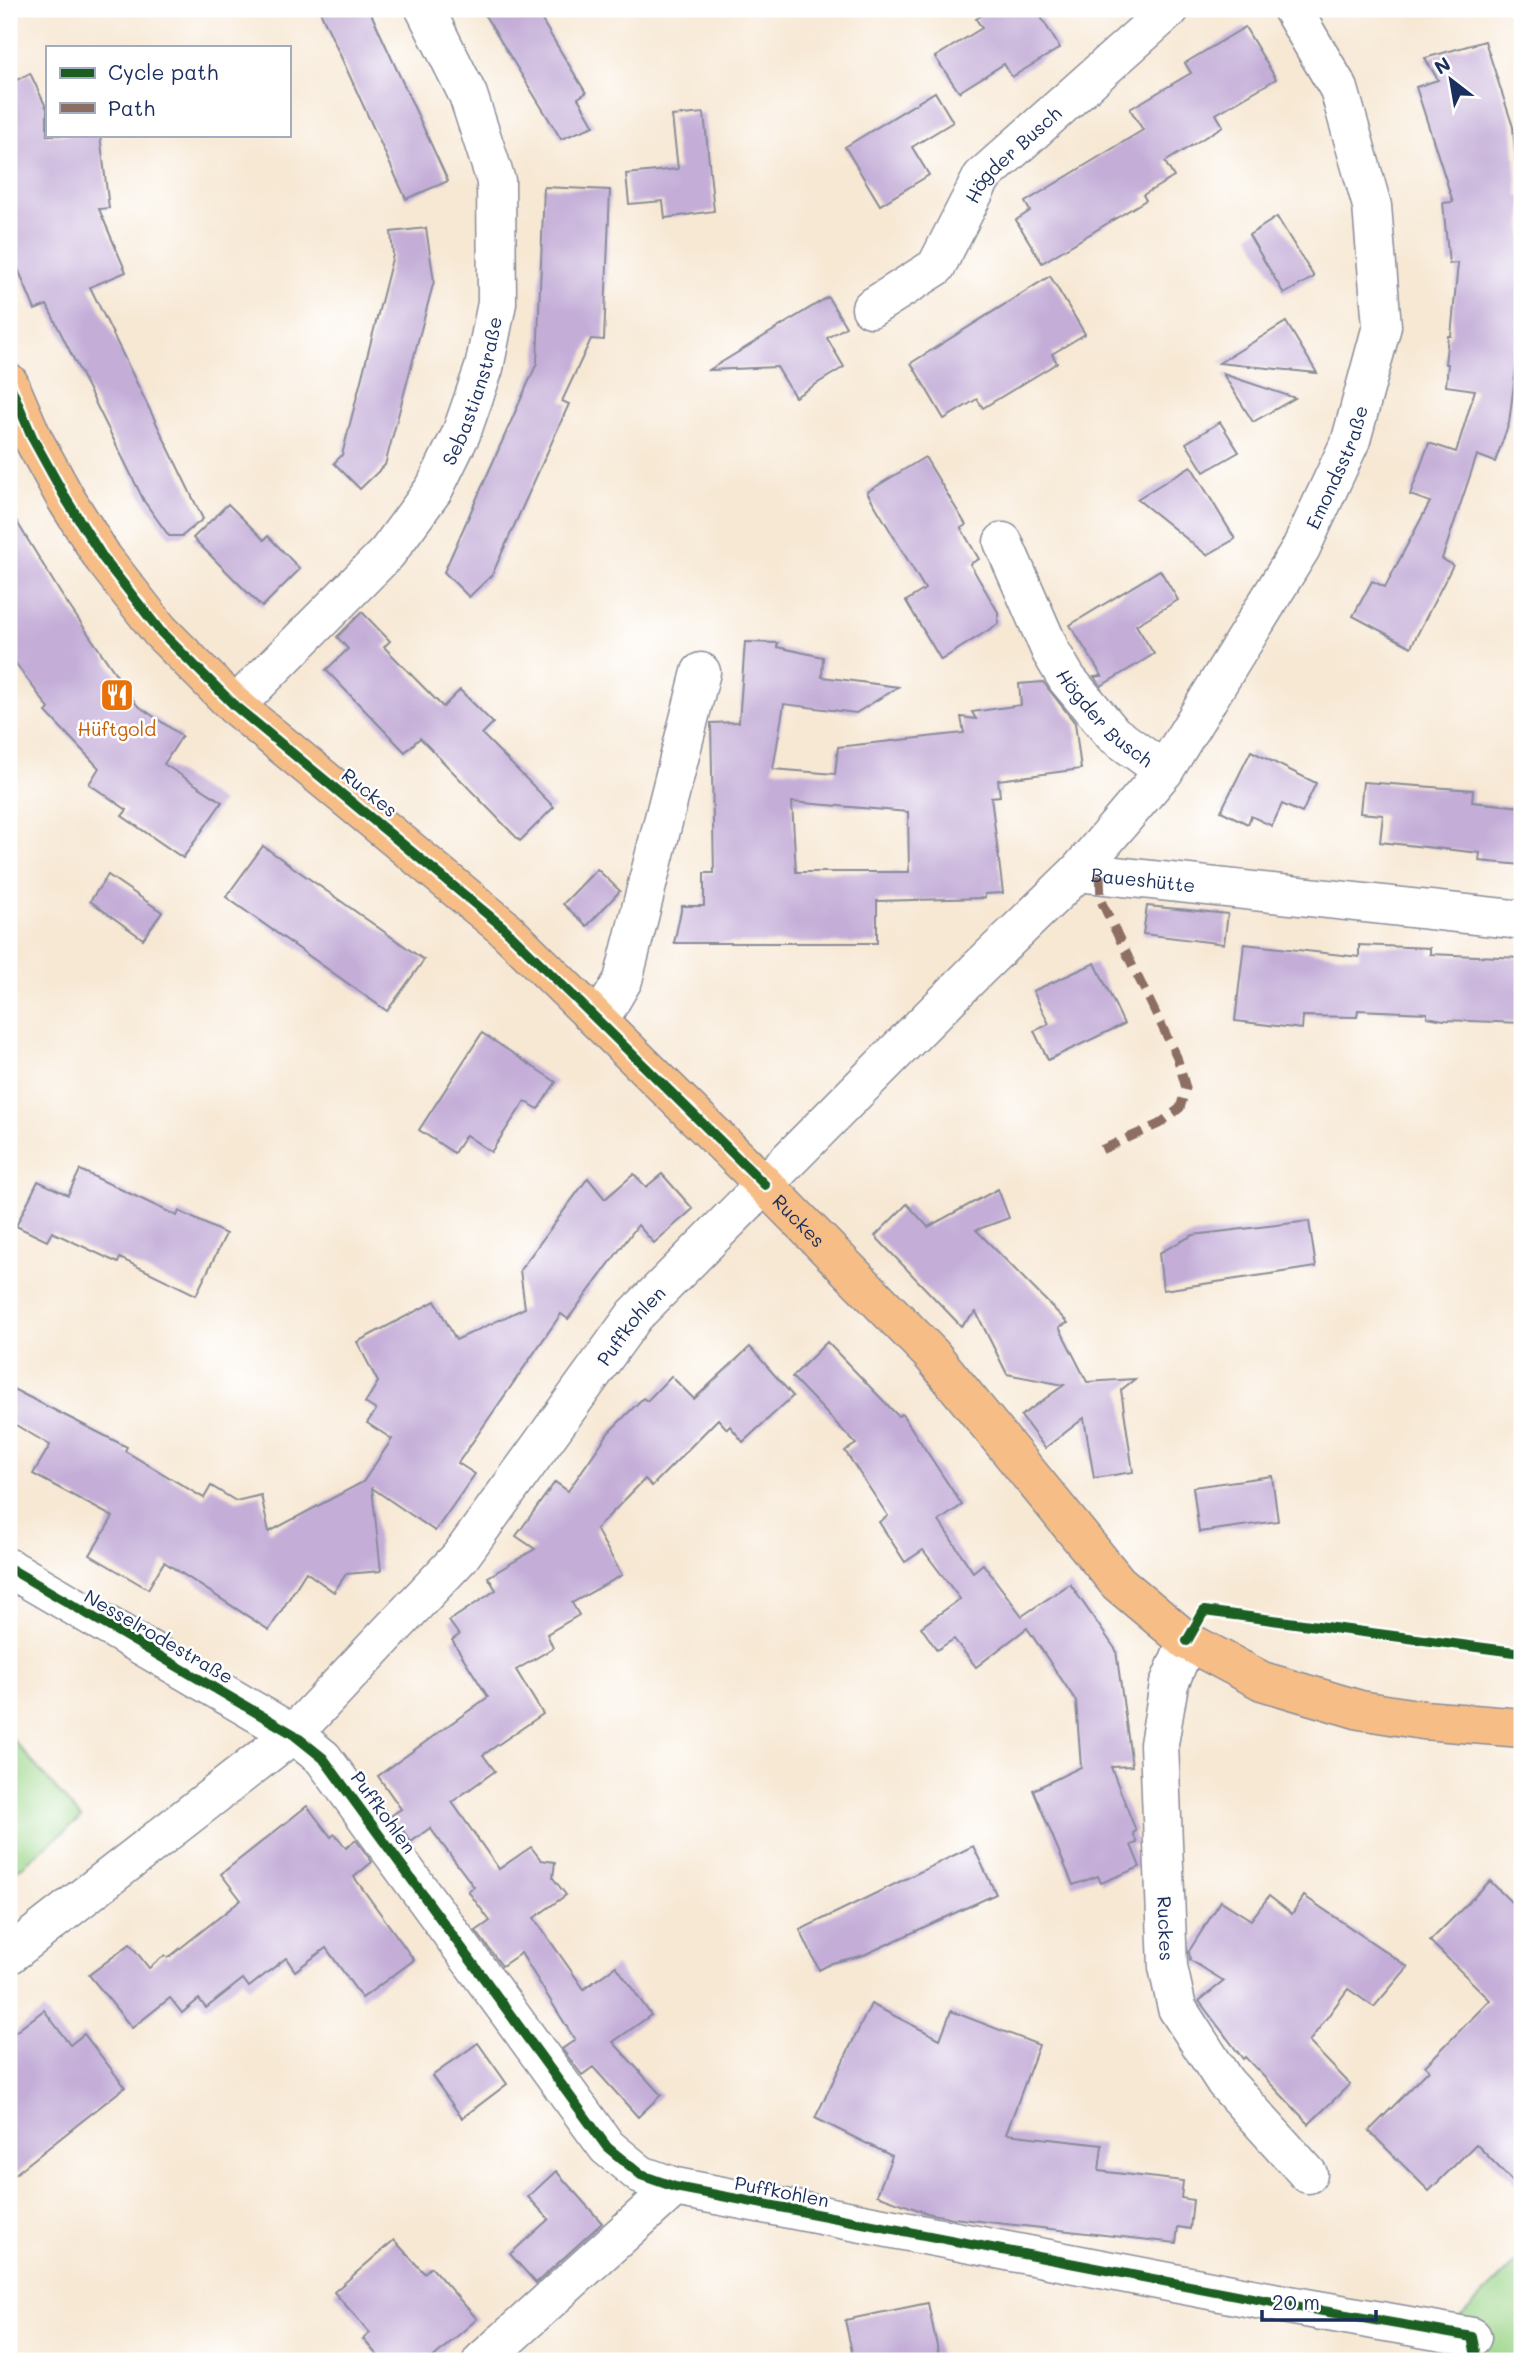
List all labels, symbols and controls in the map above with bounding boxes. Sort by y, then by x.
legend [46,46,290,136]
north arrow [1416,46,1486,116]
text: N [1429,51,1455,79]
text: Cycle path [108,58,218,85]
text: Path [108,94,155,121]
street label: Högder Busch [958,100,1066,207]
street label: Sebastianstraße [435,314,507,469]
street label: Emondsstraße [1299,402,1372,533]
street label: Högder Busch [1051,664,1159,772]
restaurant icon: Hüftgold [98,676,136,714]
place label: Hüftgold [78,716,156,741]
street label: Ruckes [337,762,403,822]
street label: Baueshütte [1090,861,1197,897]
street label: Ruckes [768,1188,831,1252]
street label: Puffkohlen [590,1280,670,1370]
street label: Nesselrodestraße [80,1583,238,1689]
street label: Puffkohlen [346,1766,422,1858]
street label: Ruckes [1153,1895,1180,1961]
street label: Puffkohlen [733,2170,831,2212]
scale bar [1262,2279,1375,2323]
text: 20 m [1272,2288,1320,2315]

